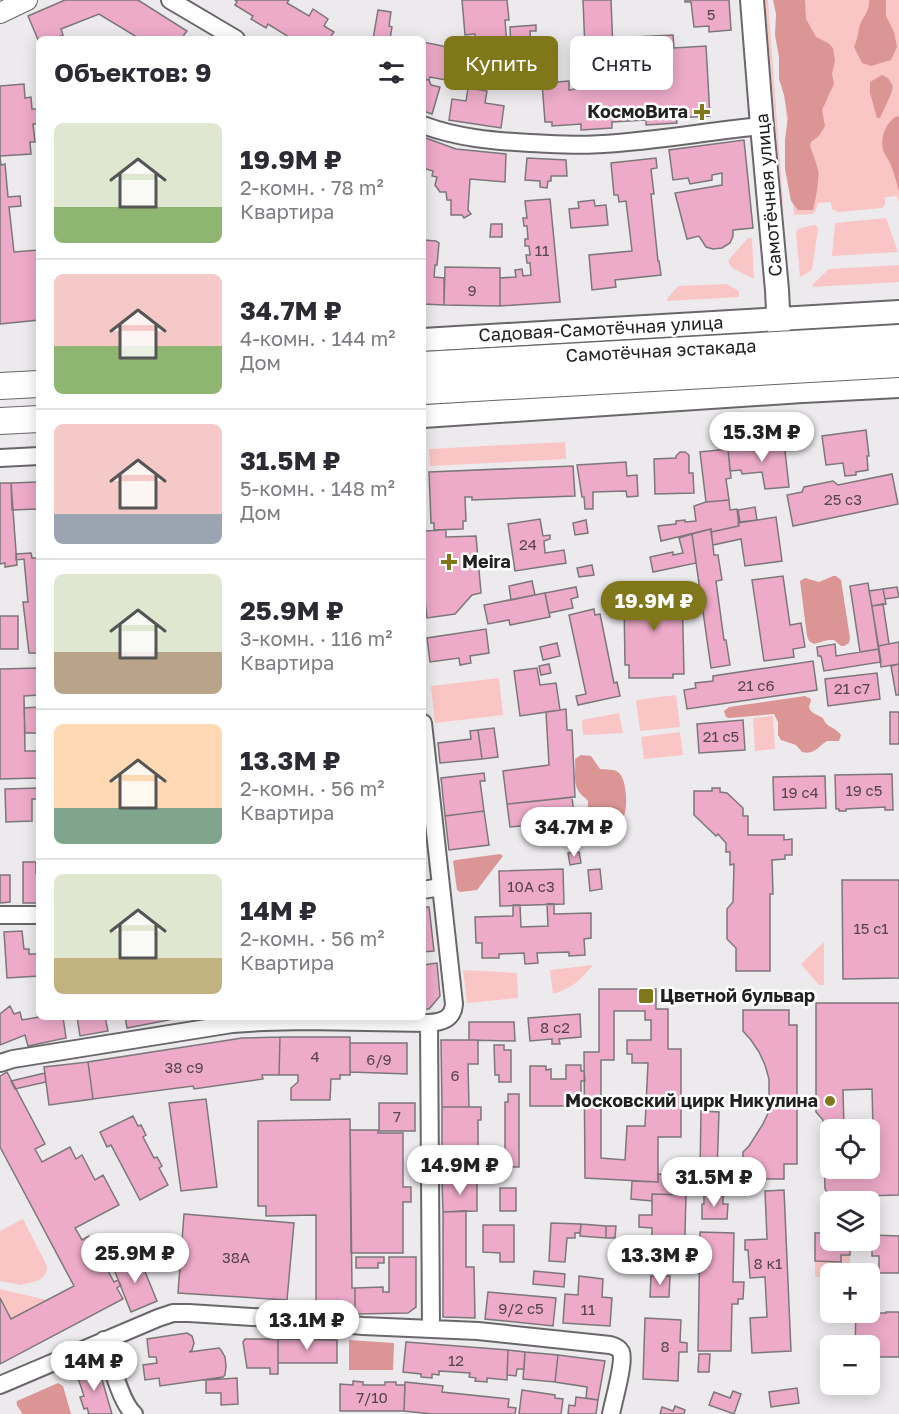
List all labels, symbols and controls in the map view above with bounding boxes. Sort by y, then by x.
house number: 5 [707,5,715,23]
chip: Купить [444,36,558,90]
chip: Снять [570,36,673,90]
icon: filters [375,56,408,89]
text: Объектов: 9 [54,57,212,88]
place label: КосмоВита [587,100,688,122]
marker: КосмоВита [693,103,711,121]
street label: Самотёчная улица [750,113,786,278]
text: 19.9M ₽ [240,144,342,175]
icon: home [102,147,174,219]
text: 2-комн. · 78 m² [240,175,384,199]
text: Квартира [240,199,334,223]
house number: 11 [535,241,549,259]
house number: 9 [467,281,477,299]
text: 34.7M ₽ [240,295,342,326]
icon: home [102,298,174,370]
street label: Садовая-Самотёчная улица [478,311,724,345]
text: 4-комн. · 144 m² [240,326,396,350]
street label: Самотёчная эстакада [565,334,757,366]
text: Дом [240,350,281,374]
pin: 15.3M ₽ [707,412,817,463]
text: 15.3M ₽ [723,419,801,443]
text: 31.5M ₽ [240,445,341,476]
icon: home [102,448,174,520]
text: 5-комн. · 148 m² [240,476,395,500]
house number: 25 с3 [824,490,862,508]
text: Дом [240,500,281,524]
house number: 24 [519,535,537,553]
place label: Meira [462,550,511,572]
marker: Meira [440,553,458,571]
pin: 19.9M ₽ [599,581,709,632]
text: 19.9M ₽ [615,588,693,612]
text: 25.9M ₽ [240,595,344,626]
icon: home [102,598,174,670]
text: 3-комн. · 116 m² [240,626,392,650]
text: Квартира [240,650,334,674]
house number: 21 с6 [738,676,774,694]
house number: 21 с7 [834,679,870,697]
house number: 21 с5 [703,727,739,745]
text: 13.3M ₽ [240,745,341,776]
icon: home [102,748,174,820]
text: 2-комн. · 56 m² [240,776,385,800]
house number: 19 с5 [846,781,882,799]
house number: 19 с4 [781,783,819,801]
text: Квартира [240,800,334,824]
pin: 34.7M ₽ [519,807,629,858]
text: 34.7M ₽ [535,814,613,838]
house number: 10А с3 [507,877,555,895]
text: 14M ₽ [240,895,317,926]
icon: home [102,898,174,970]
house number: 15 с1 [853,919,889,937]
text: 2-комн. · 56 m² [240,926,385,950]
text: Квартира [240,950,334,974]
place label: Цветной бульвар [660,984,815,1006]
marker: Цветной бульвар [637,987,655,1005]
house number: 8 с2 [540,1018,570,1036]
house number: 4 [310,1047,320,1065]
house number: 6/9 [366,1050,392,1068]
house number: 38 с9 [165,1058,203,1076]
house number: 6 [450,1066,460,1084]
place label: Московский цирк Никулина [565,1089,818,1111]
marker: Московский цирк Никулина [823,1094,837,1108]
house number: 7 [393,1107,401,1125]
map controls [820,1119,880,1395]
button: locate [820,1119,880,1179]
pin: 14.9M ₽ [405,1145,515,1196]
text: 14.9M ₽ [421,1152,499,1176]
pin: 31.5M ₽ [659,1157,769,1208]
text: 31.5M ₽ [675,1164,753,1188]
button: layers [820,1191,880,1251]
pin: 25.9M ₽ [80,1233,190,1284]
pin: 13.3M ₽ [605,1235,715,1286]
text: 25.9M ₽ [95,1240,175,1264]
text: 13.3M ₽ [621,1242,699,1266]
house number: 38А [222,1248,250,1266]
house number: 8 к1 [754,1254,782,1272]
button: + [820,1263,880,1323]
house number: 9/2 с5 [498,1299,544,1317]
pin: 13.1M ₽ [252,1300,362,1351]
house number: 11 [581,1300,595,1318]
text: 13.1M ₽ [269,1307,345,1331]
button: − [820,1335,880,1395]
house number: 8 [660,1337,670,1355]
pin: 14M ₽ [52,1341,136,1392]
text: 14M ₽ [64,1348,124,1372]
house number: 12 [448,1351,464,1369]
house number: 7/10 [356,1388,388,1406]

